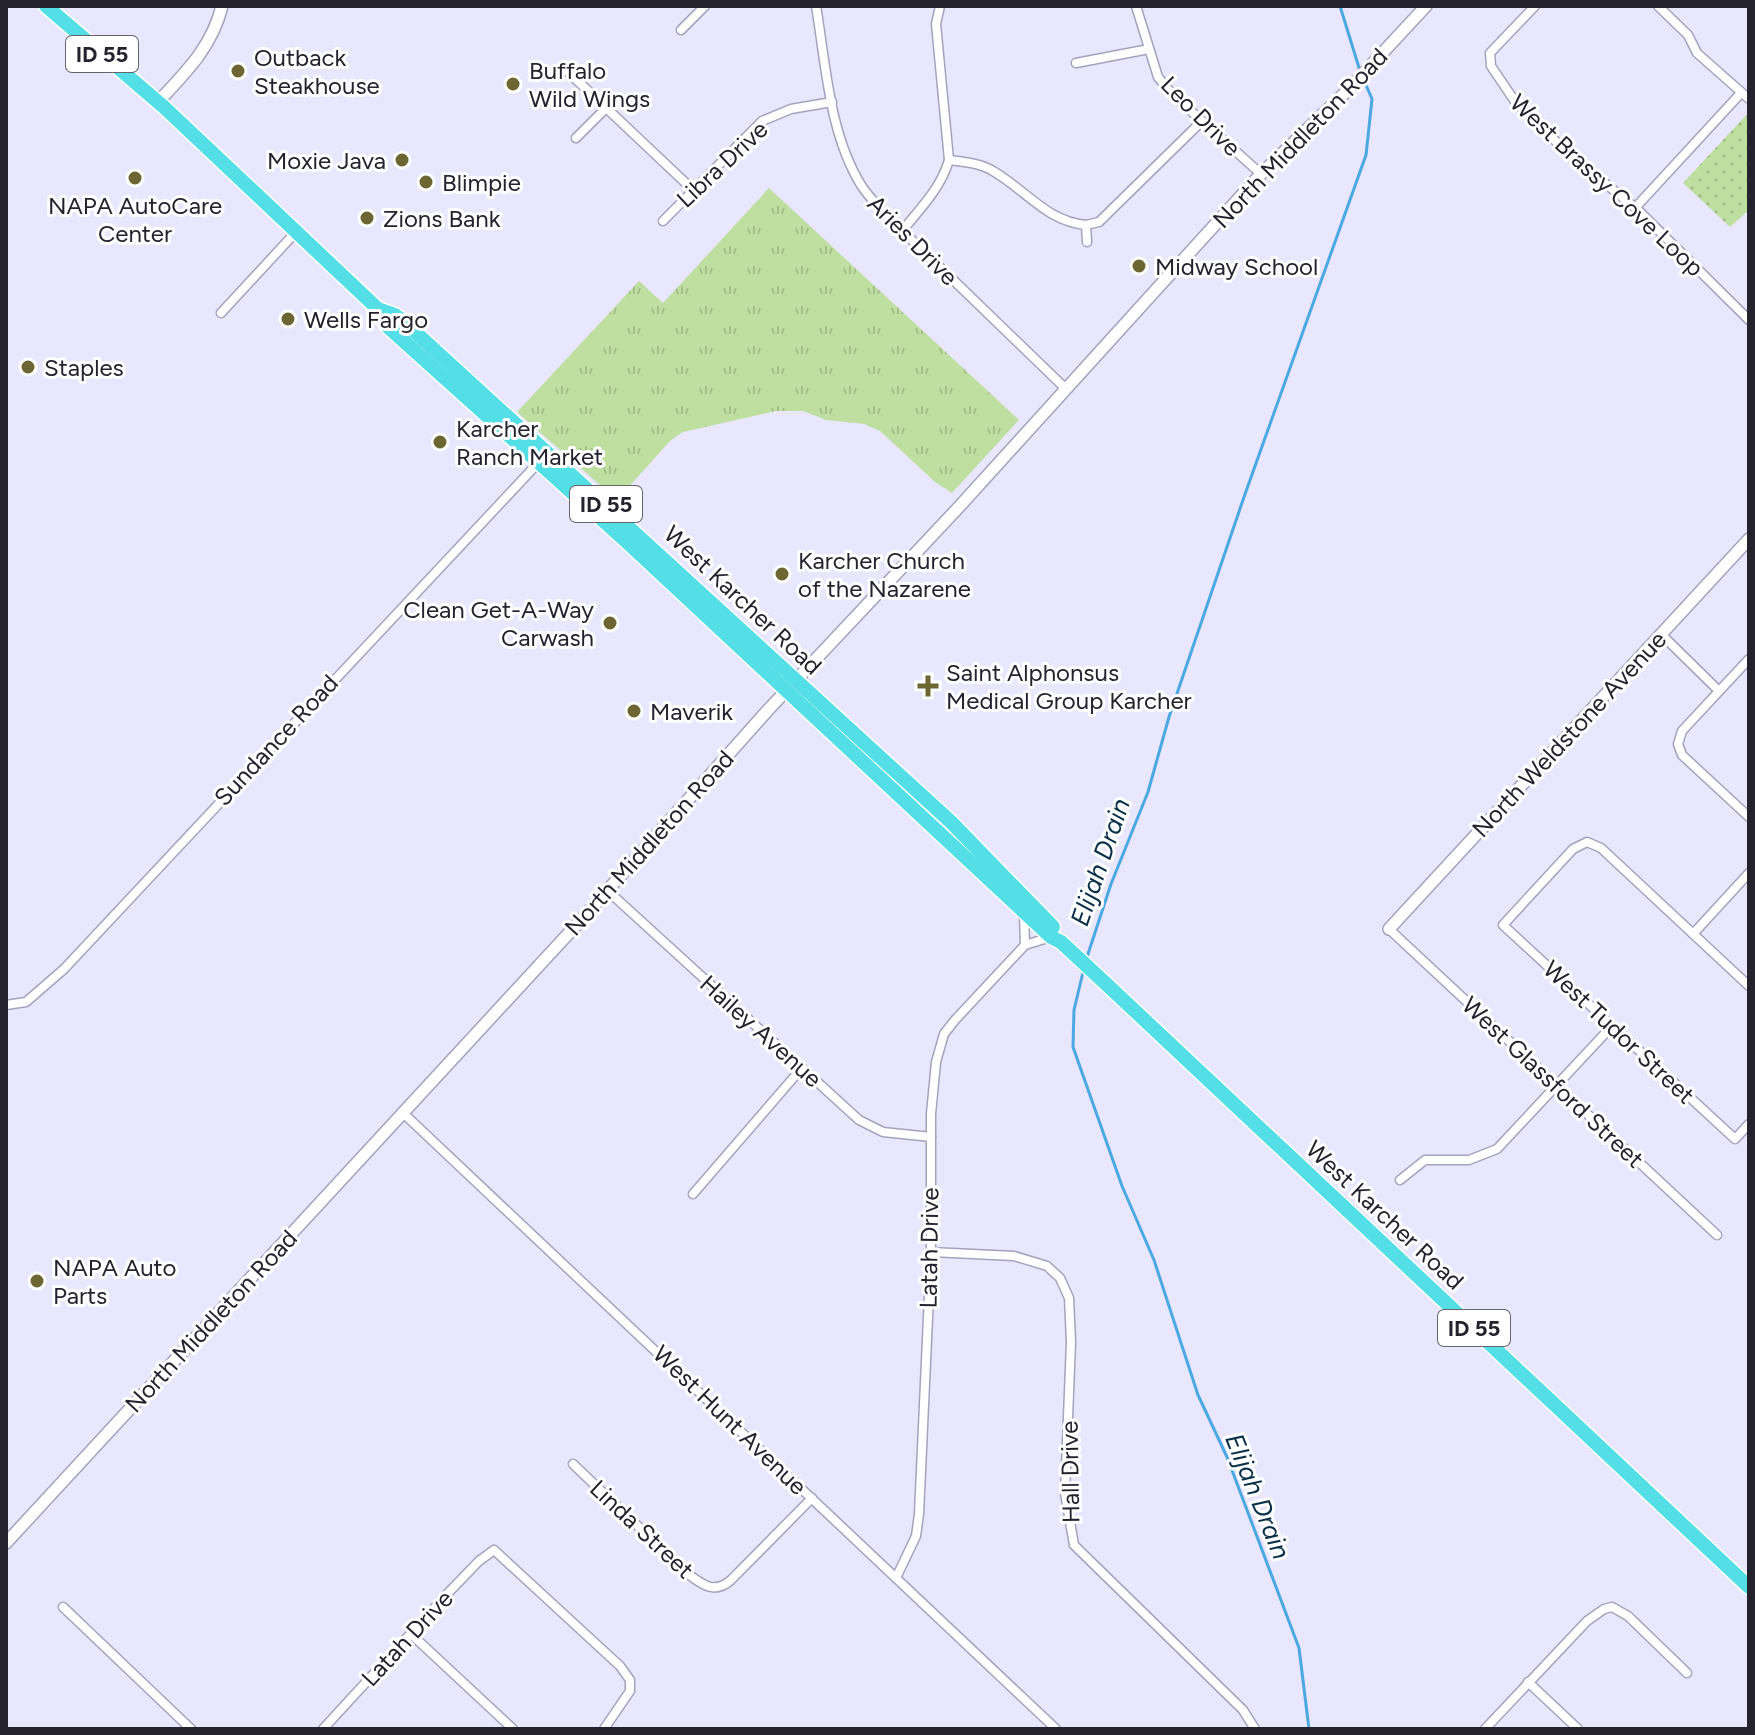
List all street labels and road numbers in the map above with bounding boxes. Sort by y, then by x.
road number: ID 55 [66,36,138,72]
street label: North Middleton Road [1207,42,1393,234]
street label: Leo Drive [1155,70,1247,162]
street label: West Brassy Cove Loop [1504,88,1710,282]
street label: Libra Drive [670,115,774,213]
street label: Aries Drive [862,189,964,291]
road number: ID 55 [570,486,642,522]
street label: West Karcher Road [658,520,828,680]
street label: North Weldstone Avenue [1466,625,1672,843]
street label: Sundance Road [208,669,344,811]
street label: North Middleton Road [558,745,740,941]
street label: West Tudor Street [1537,955,1701,1109]
street label: Hailey Avenue [694,969,828,1093]
street label: West Glassford Street [1456,990,1650,1174]
street label: West Karcher Road [1300,1135,1470,1295]
street label: Latah Drive [913,1187,945,1309]
street label: North Middleton Road [119,1224,303,1418]
road number: ID 55 [1438,1310,1510,1346]
street label: West Hunt Avenue [647,1339,813,1501]
street label: Hall Drive [1055,1421,1085,1523]
street label: Linda Street [584,1474,700,1584]
street label: Latah Drive [355,1584,459,1692]

